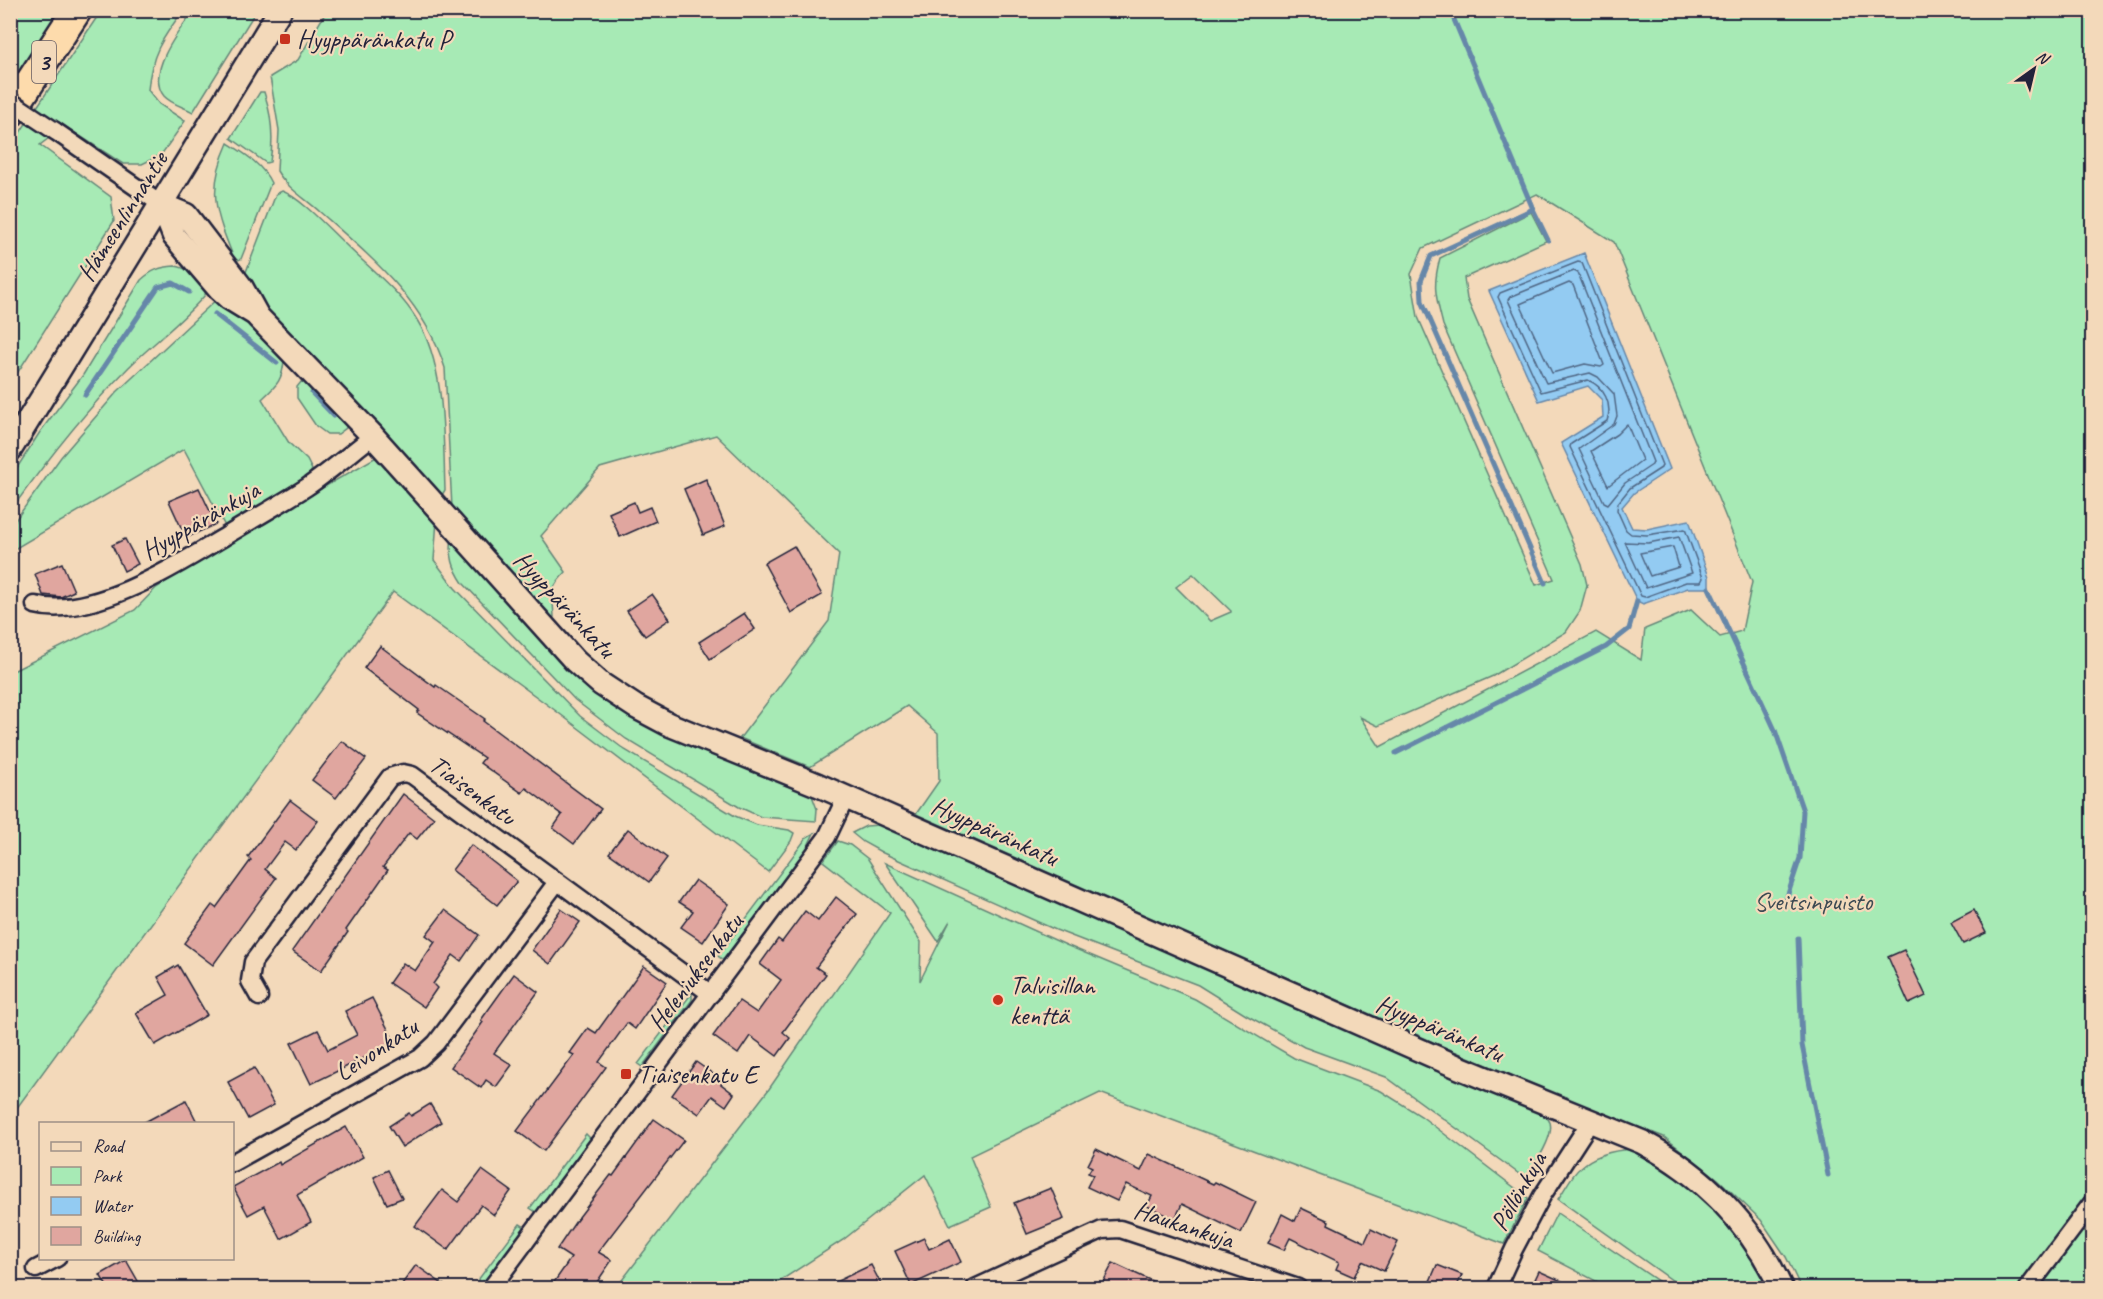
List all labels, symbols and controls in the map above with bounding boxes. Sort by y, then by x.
place label: Hyyppäränkatu P [297,23,454,56]
marker: Hyyppäränkatu P [278,32,292,46]
north arrow [2004,39,2064,99]
road number: 3 [32,41,56,83]
text: N [2032,46,2054,70]
street label: Hämeenlinnantie [70,144,176,287]
street label: Hyyppäränkuja [135,473,267,567]
street label: Hyyppäränkatu [506,544,624,667]
street label: Tiaisenkatu [423,748,524,834]
street label: Hyyppäränkatu [926,789,1065,875]
park label: Sveitsinpuisto [1754,885,1874,918]
street label: Heleniuksenkatu [640,906,751,1038]
place label: Talvisillan kenttä [1010,969,1096,1032]
street label: Hyyppäränkatu [1371,987,1511,1071]
marker: Talvisillan kenttä [991,993,1005,1007]
street label: Leivonkatu [328,1009,426,1089]
place label: Tiaisenkatu E [638,1058,761,1091]
marker: Tiaisenkatu E [619,1067,633,1081]
legend [39,1122,234,1260]
text: Road [93,1135,126,1157]
street label: Pöllönkuja [1483,1145,1555,1237]
text: Park [93,1165,123,1187]
street label: Haukankuja [1130,1193,1239,1256]
text: Water [93,1195,134,1217]
text: Building [93,1225,142,1247]

